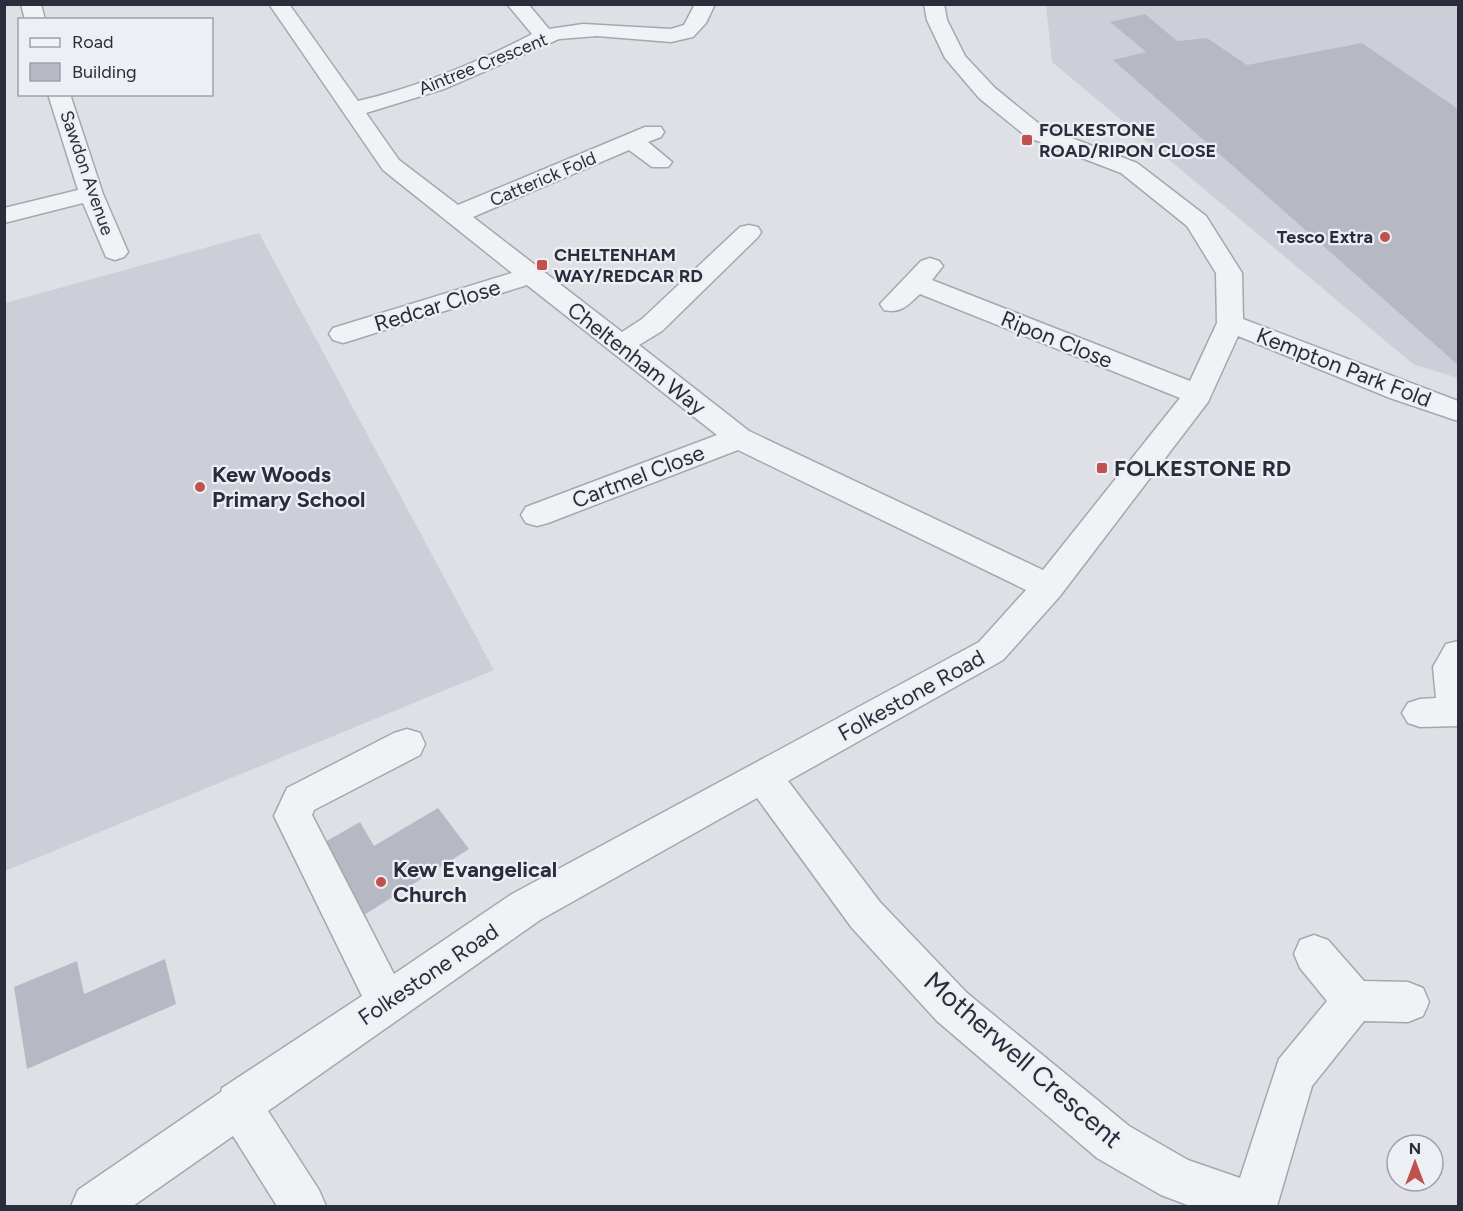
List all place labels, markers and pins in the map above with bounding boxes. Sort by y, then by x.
place label: FOLKESTONE ROAD/RIPON CLOSE [1039,119,1216,162]
marker: FOLKESTONE ROAD/RIPON CLOSE [1020,133,1034,147]
place label: Tesco Extra [1277,226,1373,248]
marker: Tesco Extra [1378,230,1392,244]
place label: CHELTENHAM WAY/REDCAR RD [554,244,703,287]
marker: CHELTENHAM WAY/REDCAR RD [535,258,549,272]
place label: FOLKESTONE RD [1114,455,1291,482]
place label: Kew Woods Primary School [212,461,365,513]
marker: FOLKESTONE RD [1095,461,1109,475]
marker: Kew Woods Primary School [193,480,207,494]
place label: Kew Evangelical Church [393,856,557,908]
marker: Kew Evangelical Church [374,875,388,889]

